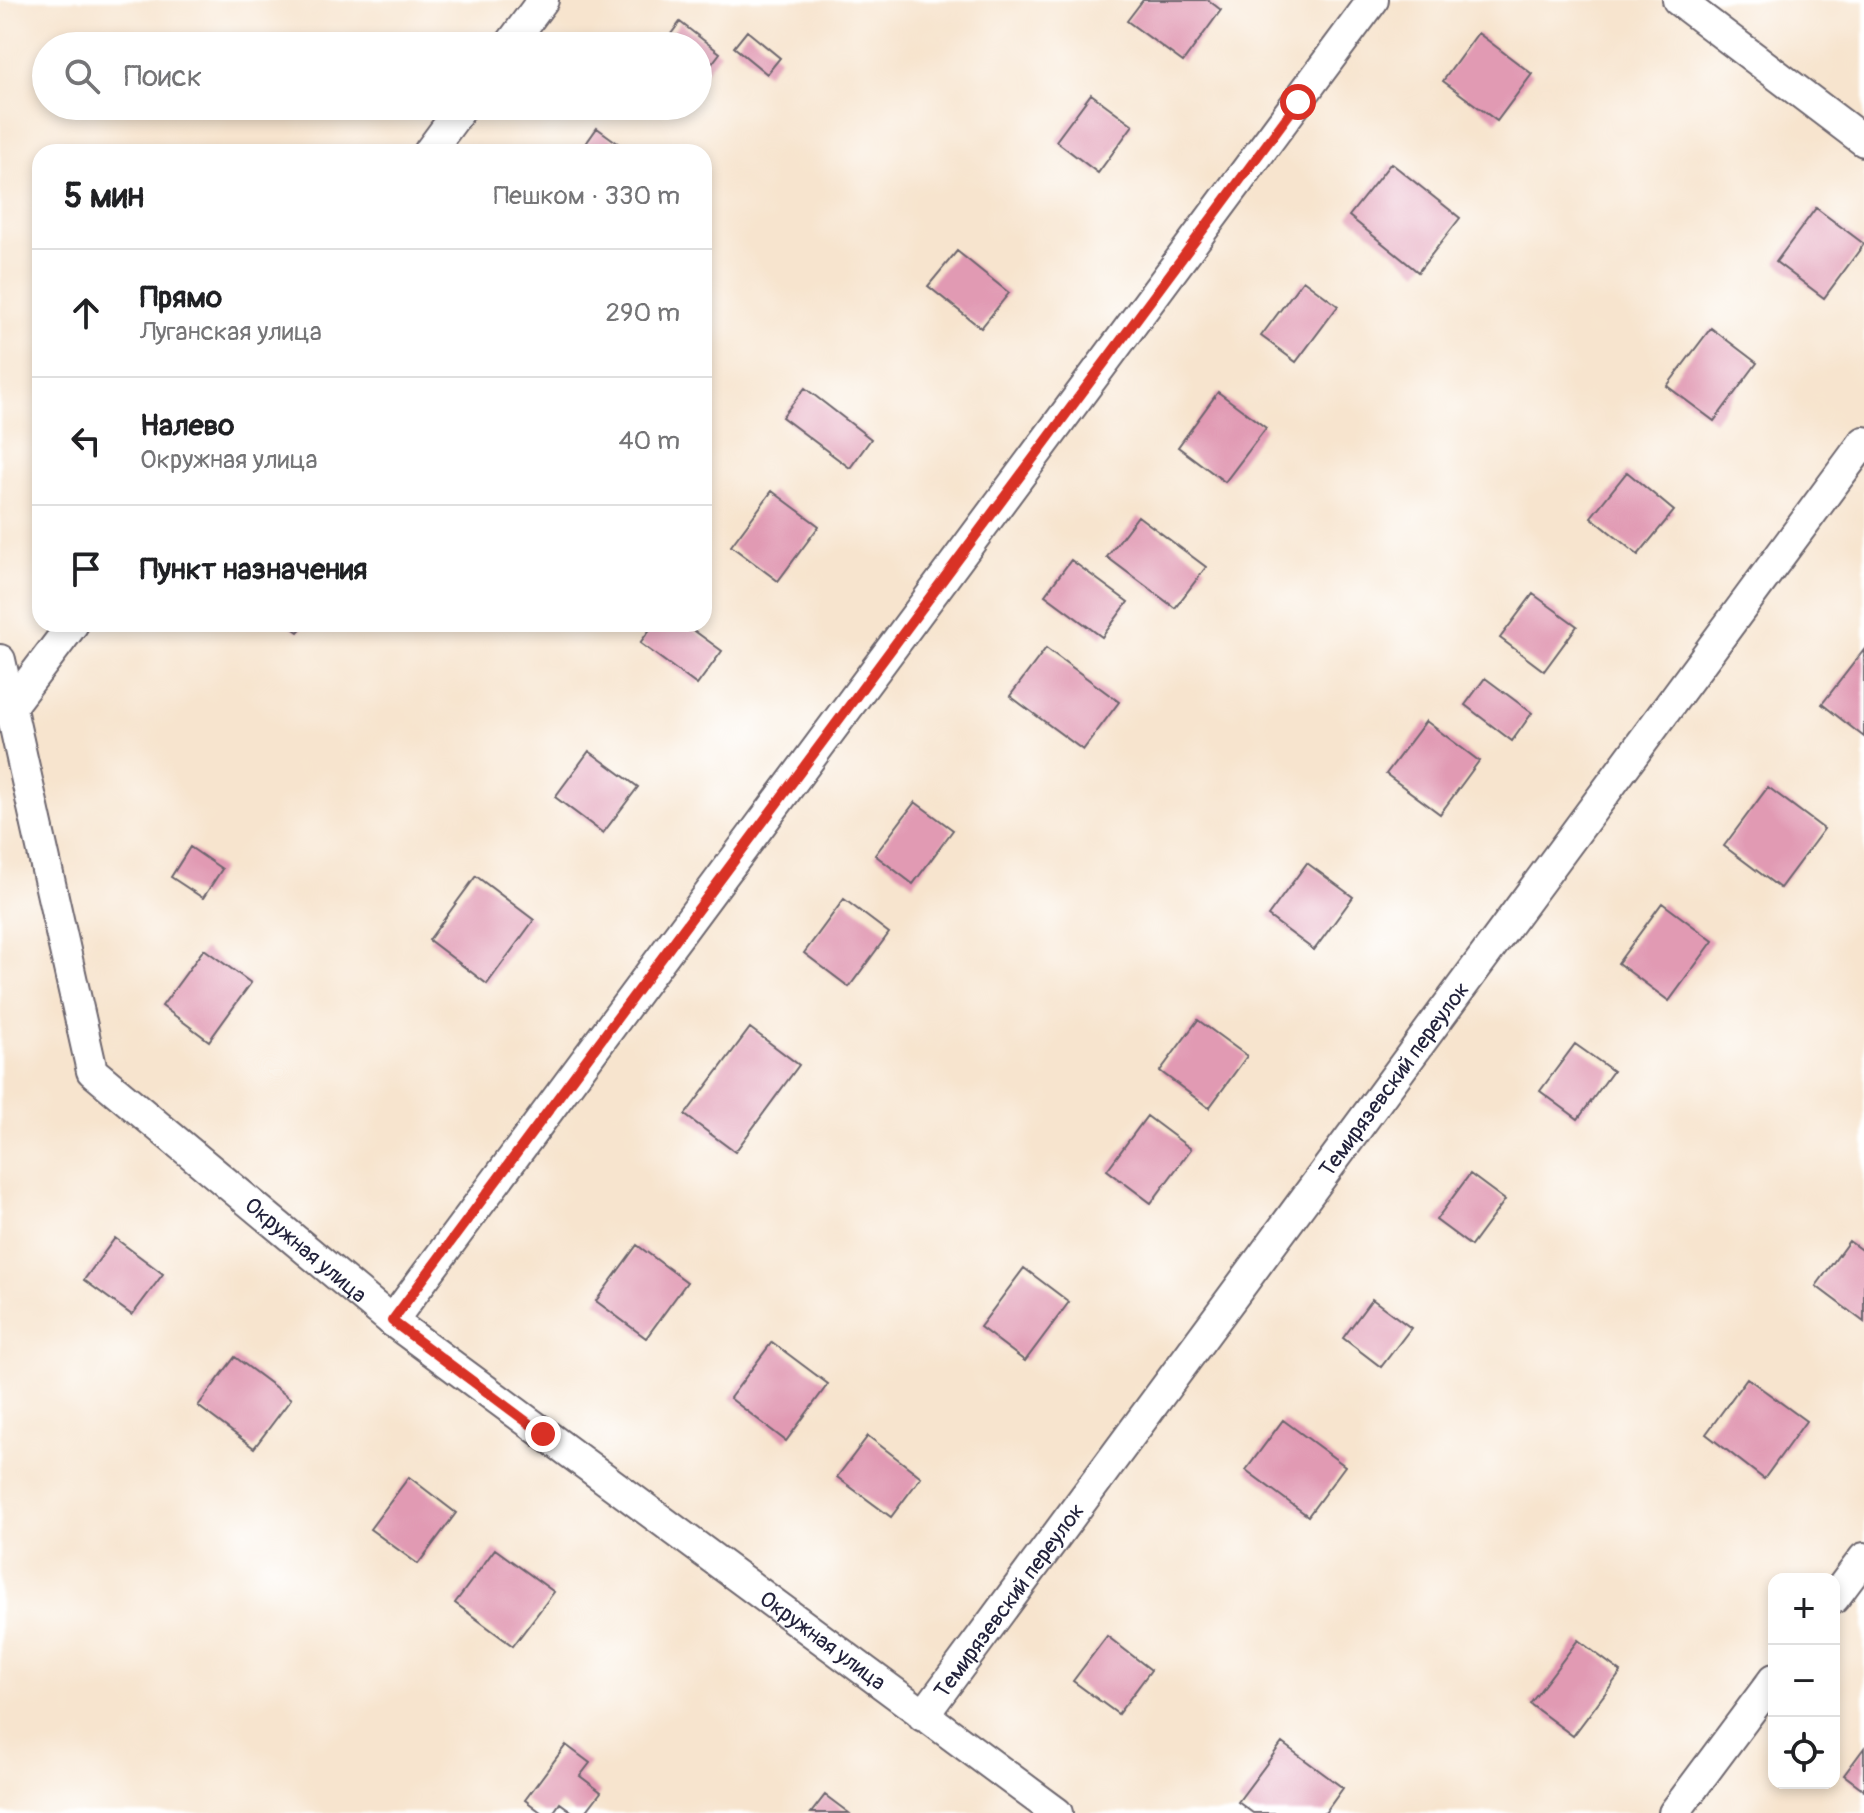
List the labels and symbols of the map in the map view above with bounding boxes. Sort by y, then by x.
route start [1280,84,1316,120]
street label: Темирязевский переулок [1313,976,1476,1183]
street label: Окружная улица [239,1191,372,1309]
route end [525,1416,561,1452]
street label: Темирязевский переулок [928,1498,1091,1704]
street label: Окружная улица [754,1585,891,1697]

